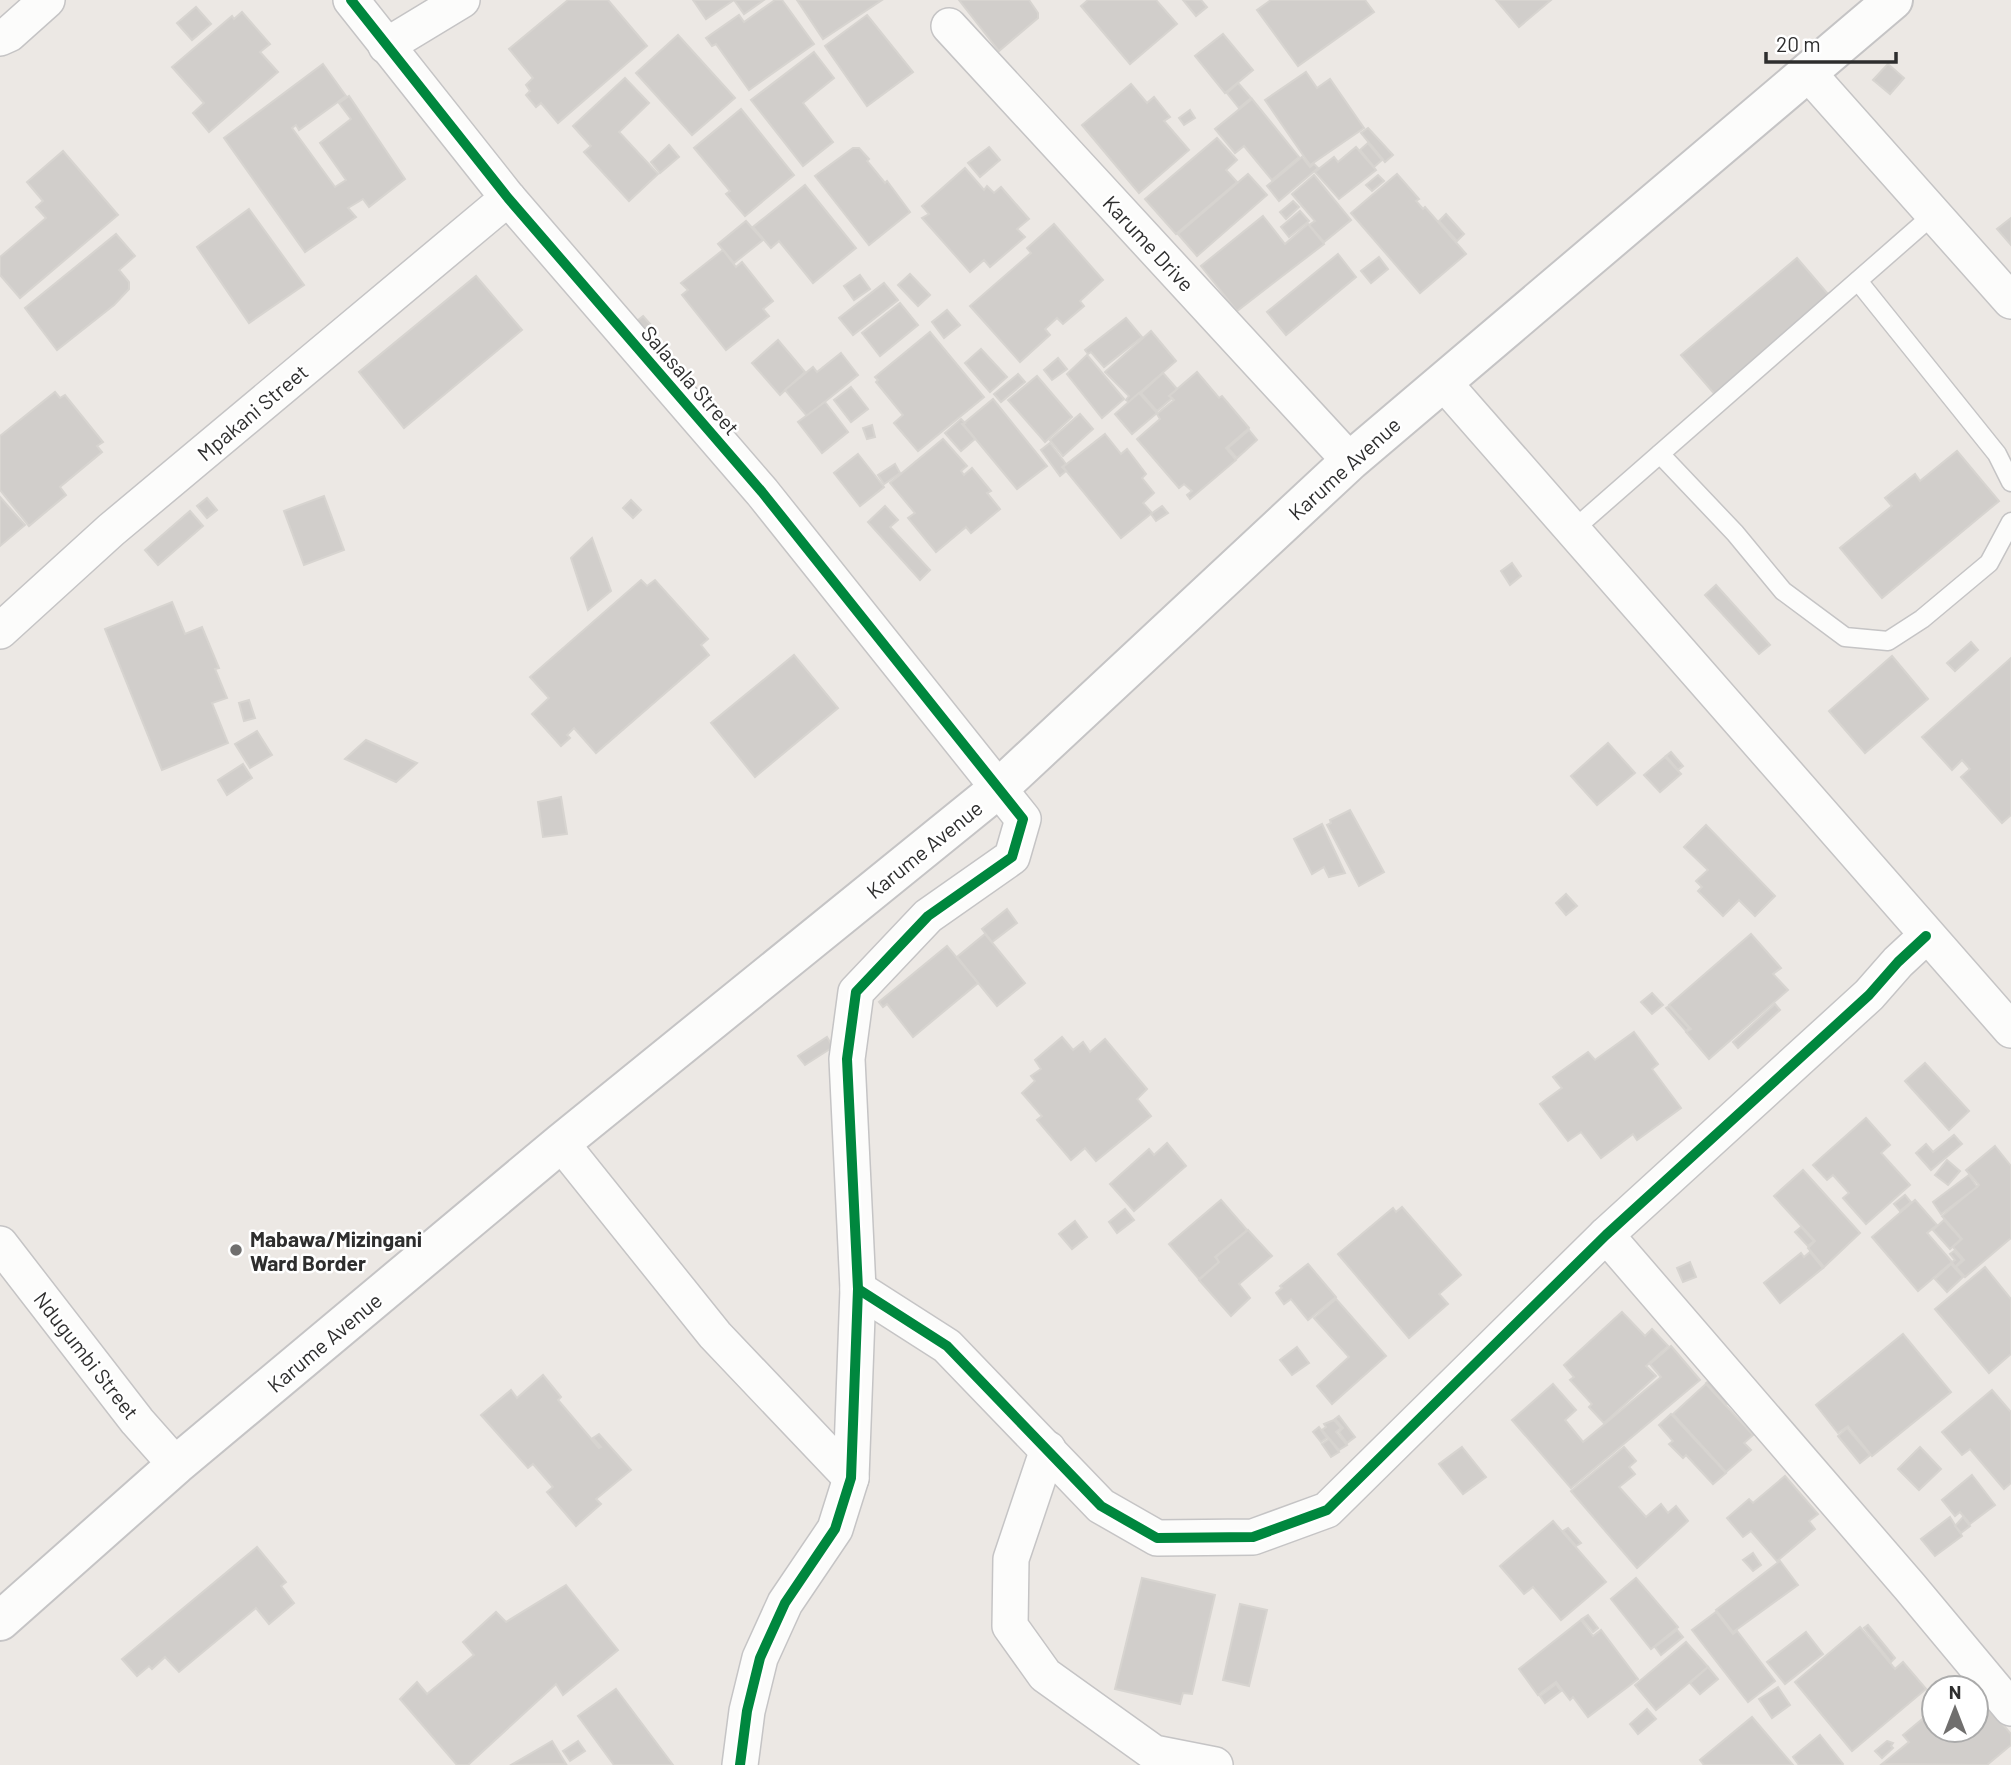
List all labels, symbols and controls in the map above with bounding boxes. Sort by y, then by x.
scale bar [1766,21,1896,65]
text: 20 m [1776,31,1821,56]
street label: Karume Drive [1098,190,1200,296]
street label: Salasala Street [637,320,745,440]
street label: Mpakani Street [192,359,312,465]
street label: Karume Avenue [1283,411,1405,525]
street label: Karume Avenue [861,795,987,903]
place label: Mabawa/Mizingani Ward Border [250,1226,422,1275]
marker: Mabawa/Mizingani Ward Border [228,1242,244,1258]
street label: Ndugumbi Street [29,1286,145,1424]
street label: Karume Avenue [262,1287,386,1397]
north arrow [1920,1674,1990,1744]
text: N [1949,1680,1961,1703]

